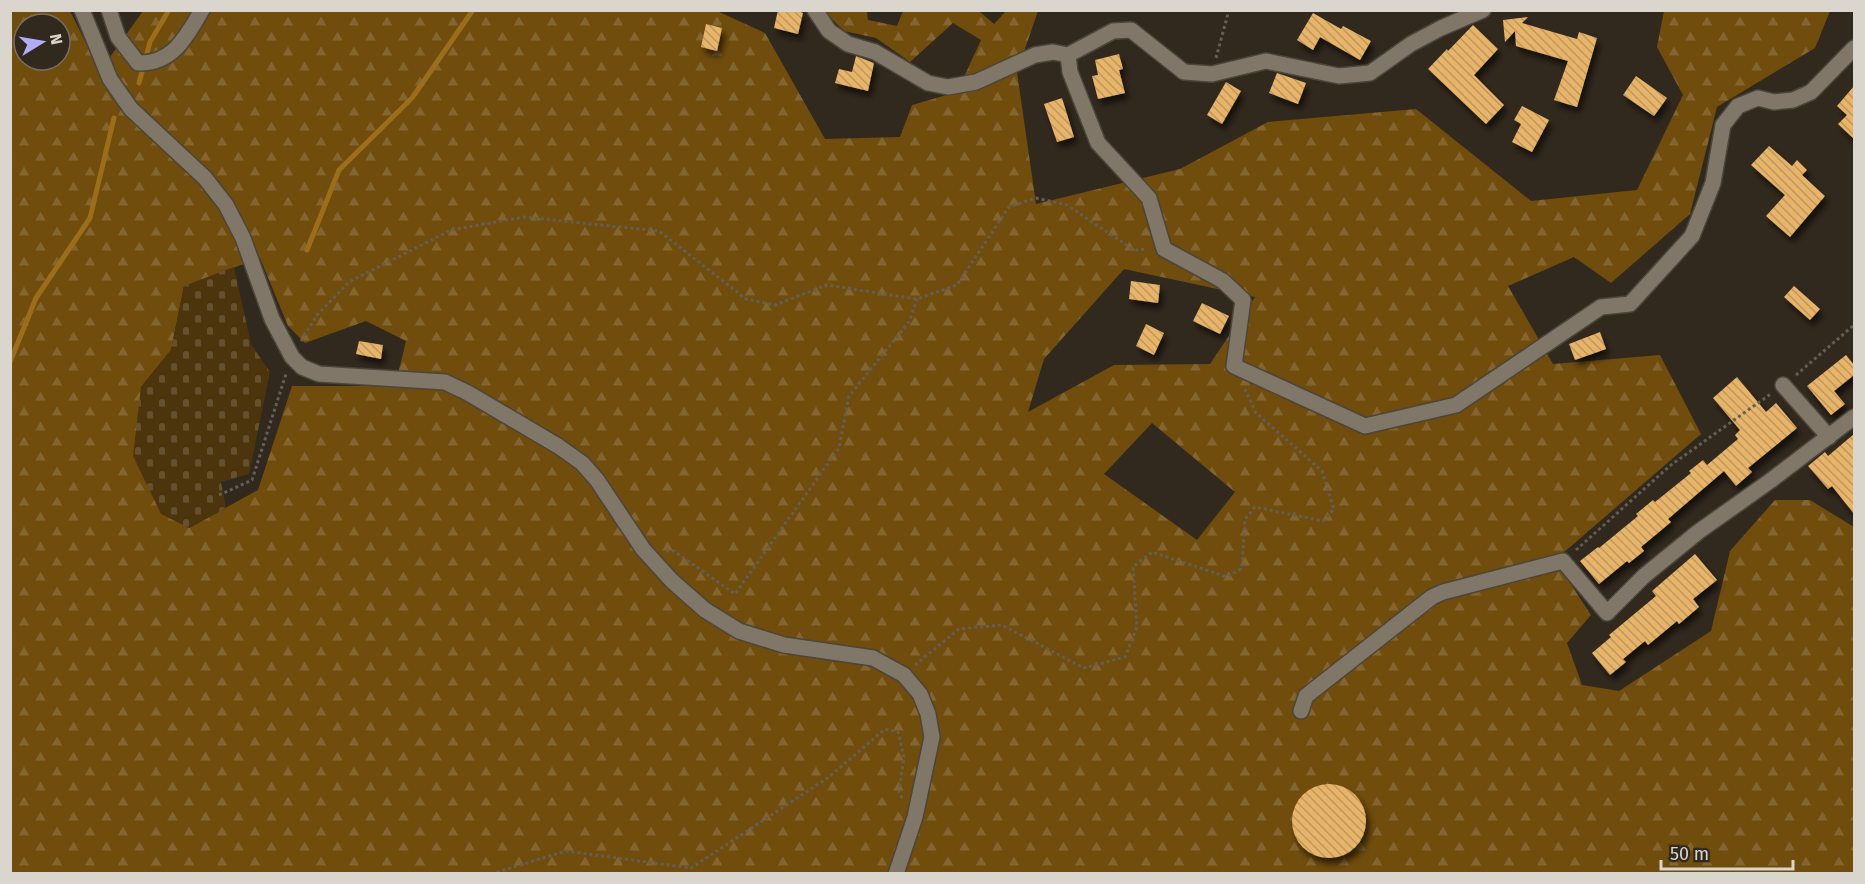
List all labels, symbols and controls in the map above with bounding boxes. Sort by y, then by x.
north arrow [12,12,72,72]
text: N [46,32,67,46]
scale bar [1661,833,1793,871]
text: 50 m [1670,843,1709,865]

